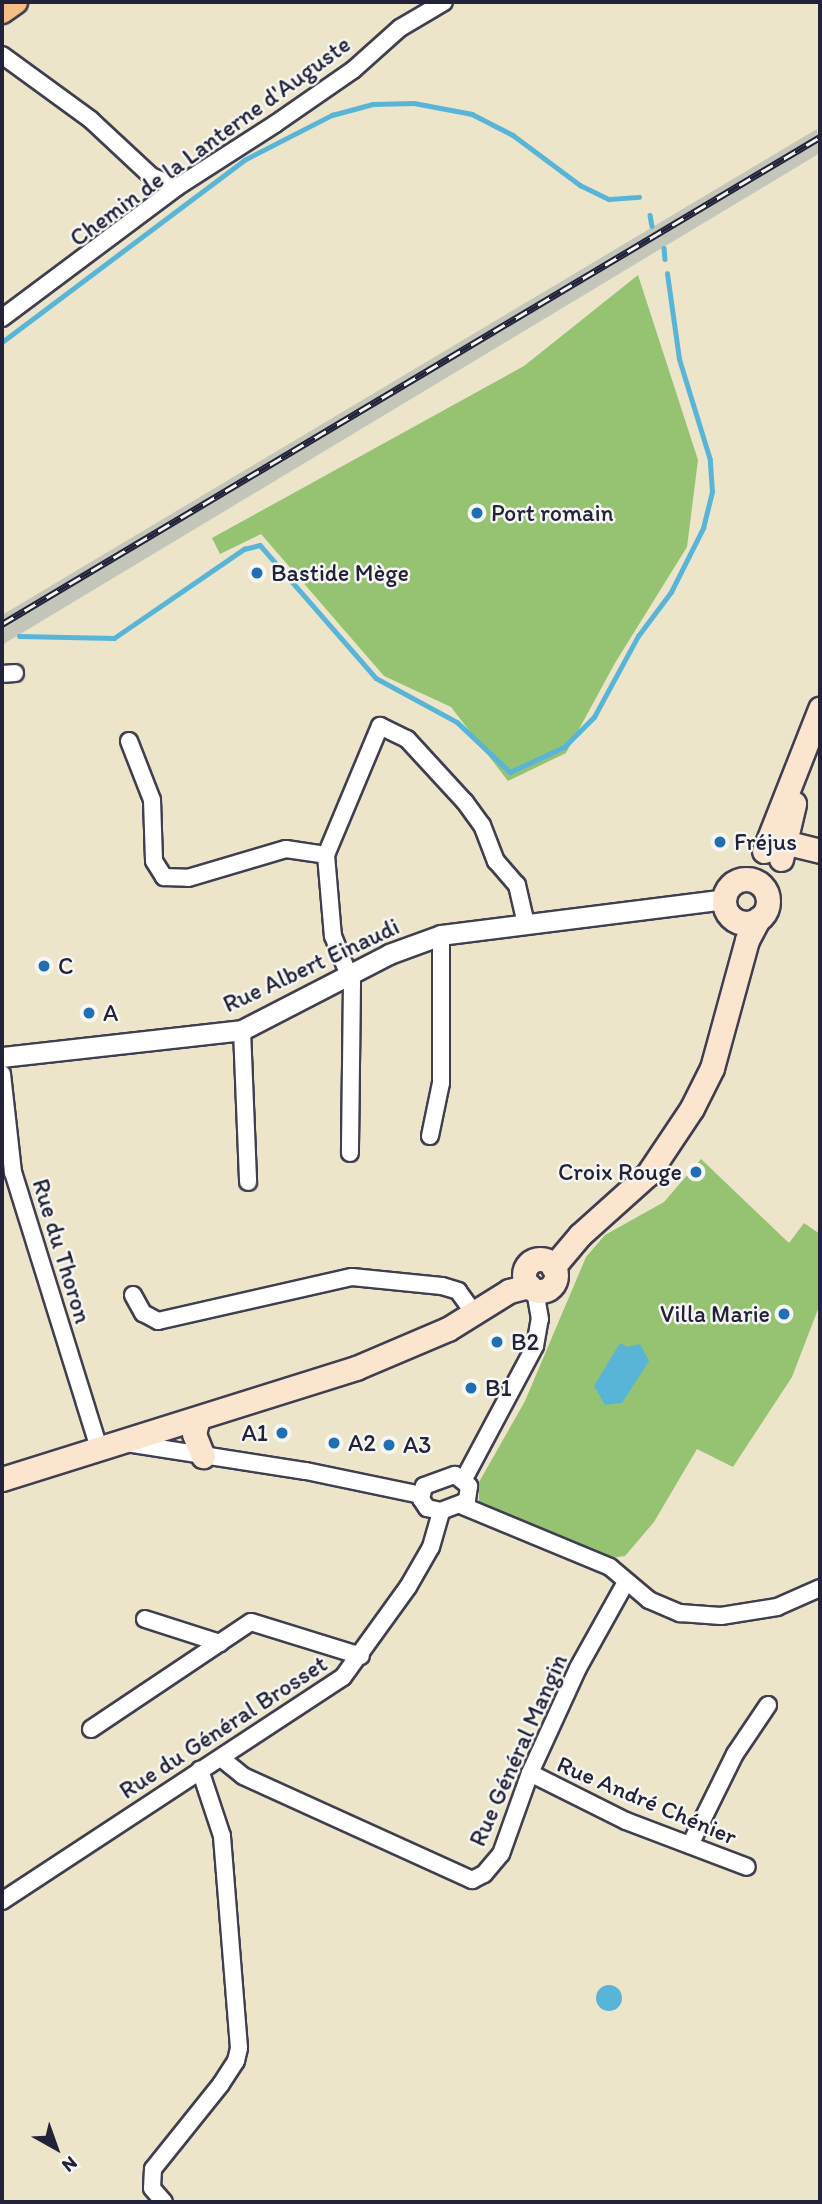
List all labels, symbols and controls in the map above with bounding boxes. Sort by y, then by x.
street label: Chemin de la Lanterne d'Auguste [64,29,356,253]
place label: Port romain [491,499,613,527]
marker: Port romain [469,505,485,521]
place label: Bastide Mège [271,559,409,587]
marker: Bastide Mège [249,565,265,581]
place label: Fréjus [734,828,797,856]
marker: Fréjus [712,834,728,850]
street label: Rue Albert Einaudi [218,911,404,1019]
place label: C [58,952,73,980]
marker: C [36,958,52,974]
place label: A [103,999,118,1027]
marker: A [81,1005,97,1021]
place label: Croix Rouge [558,1158,682,1186]
marker: Croix Rouge [688,1164,704,1180]
street label: Rue du Thoron [26,1175,98,1327]
place label: Villa Marie [660,1300,770,1328]
marker: Villa Marie [776,1306,792,1322]
place label: B2 [511,1328,539,1356]
marker: B2 [489,1334,505,1350]
place label: B1 [485,1374,512,1402]
marker: B1 [463,1380,479,1396]
place label: A1 [242,1419,268,1447]
marker: A1 [274,1425,290,1441]
place label: A2 [348,1429,376,1457]
place label: A3 [403,1431,431,1459]
marker: A2 [326,1435,342,1451]
marker: A3 [381,1437,397,1453]
street label: Rue du Général Brosset [113,1649,333,1805]
street label: Rue Général Mangin [463,1649,573,1851]
street label: Rue André Chénier [553,1749,741,1851]
north arrow [21,2113,91,2183]
text: N [58,2152,82,2177]

